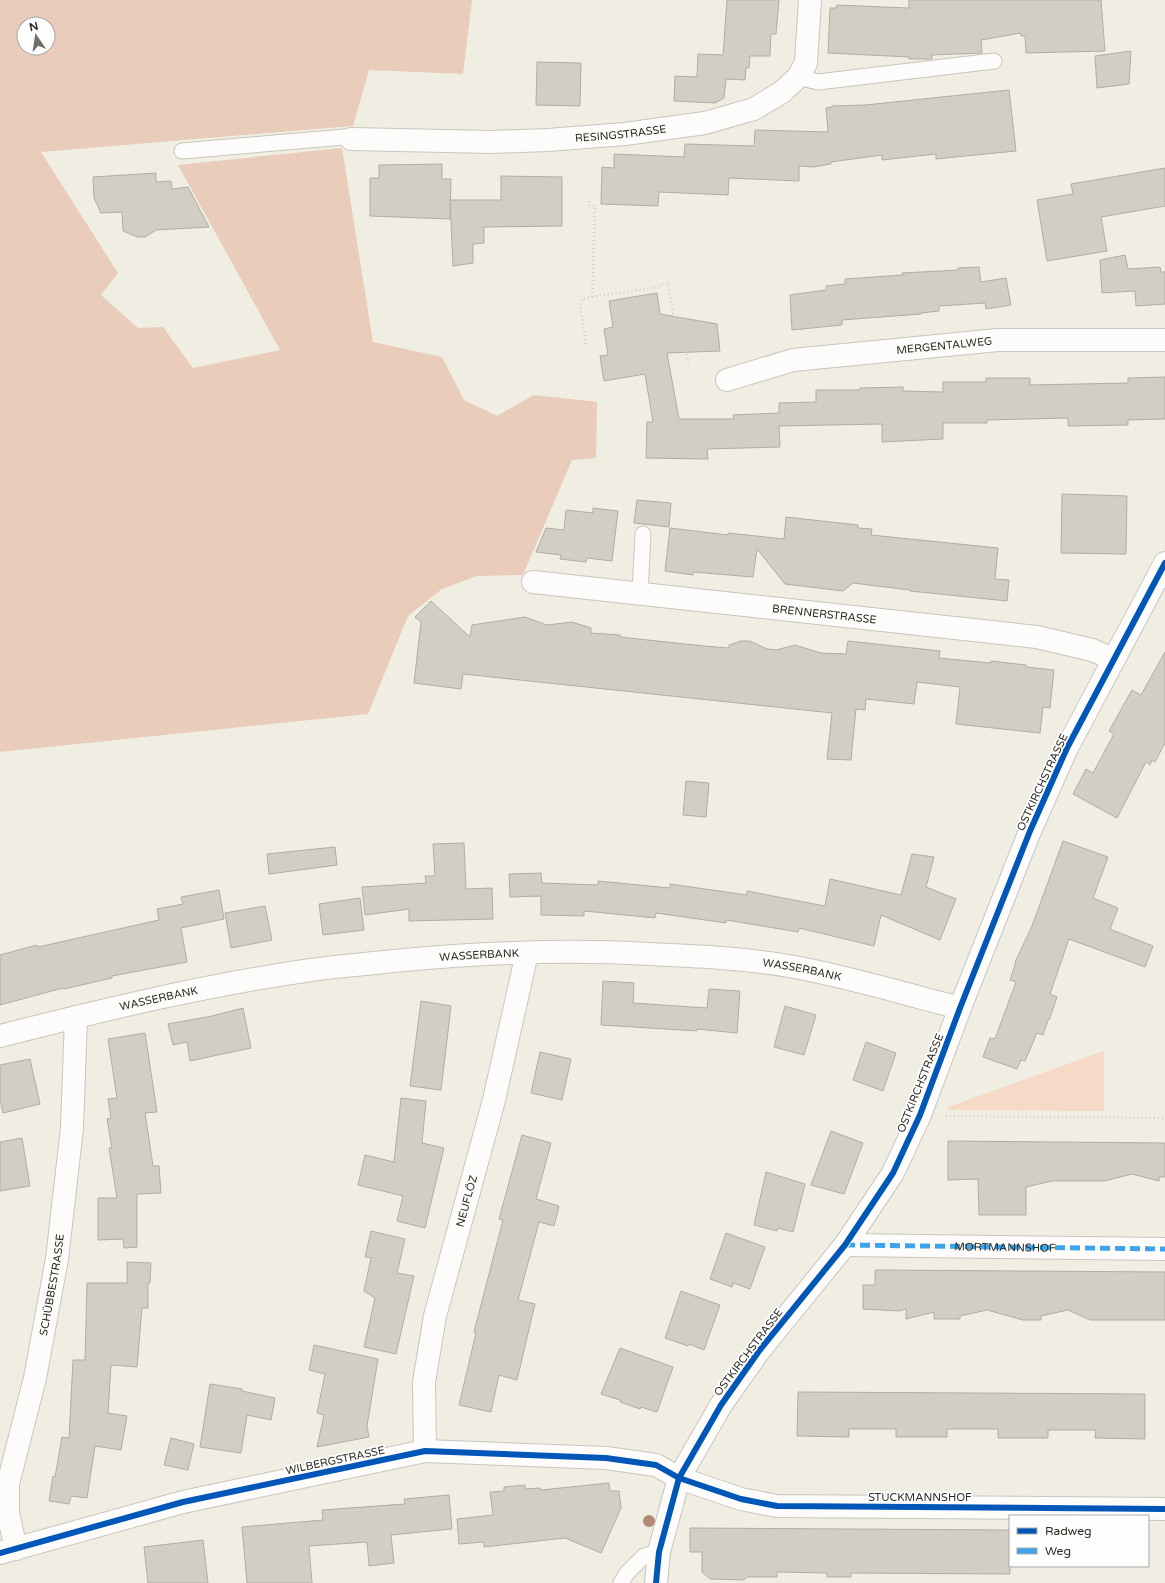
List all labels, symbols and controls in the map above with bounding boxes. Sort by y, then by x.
north arrow [16,16,56,56]
text: N [28,19,40,34]
street label: RESINGSTRASSE [575,122,667,145]
street label: MERGENTALWEG [896,335,993,357]
street label: BRENNERSTRASSE [771,602,877,626]
street label: OSTKIRCHSTRASSE [1014,731,1071,833]
street label: WASSERBANK [439,947,520,964]
street label: WASSERBANK [762,956,843,984]
street label: WASSERBANK [118,984,200,1014]
street label: OSTKIRCHSTRASSE [895,1032,946,1135]
street label: NEUFLÖZ [454,1174,480,1229]
street label: SCHÜBBESTRASSE [37,1233,67,1337]
street label: MORTMANNSHOF [954,1240,1056,1255]
street label: OSTKIRCHSTRASSE [711,1306,785,1399]
street label: WILBERGSTRASSE [284,1444,386,1477]
street label: STUCKMANNSHOF [868,1491,972,1504]
legend [1009,1515,1149,1567]
text: Radweg [1045,1524,1092,1538]
text: Weg [1045,1544,1071,1558]

